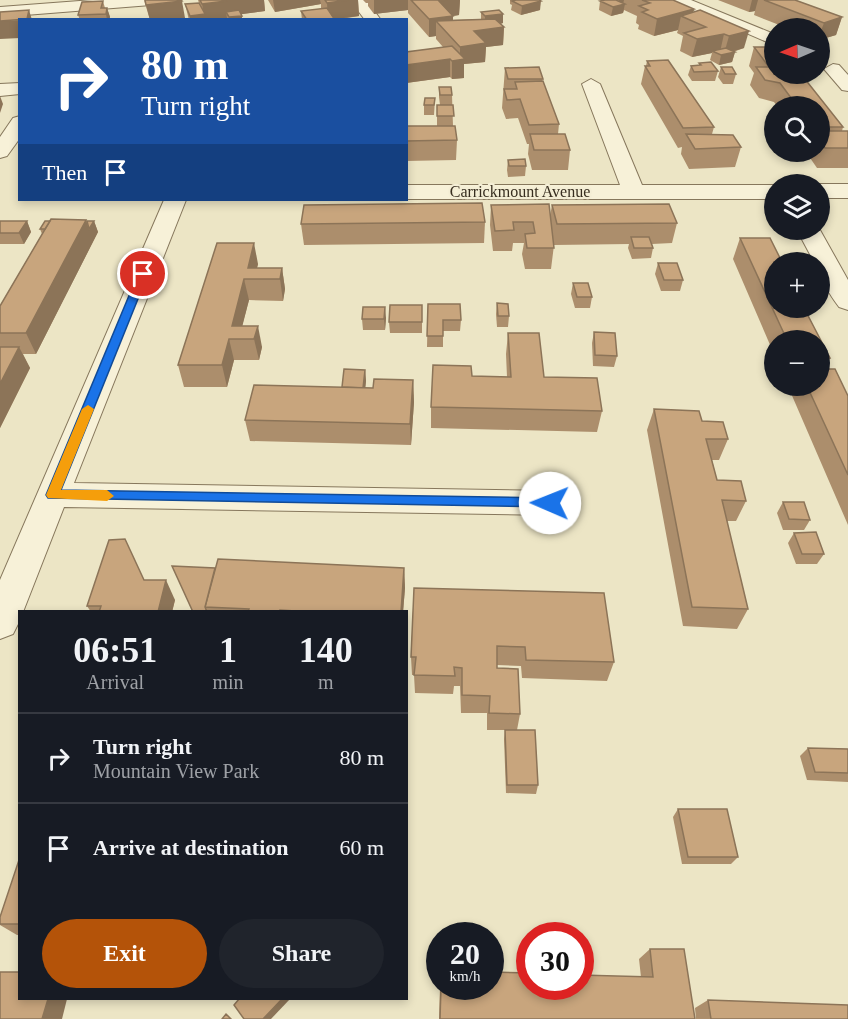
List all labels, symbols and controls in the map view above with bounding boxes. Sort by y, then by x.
north arrow [764,18,830,84]
map controls [764,18,830,396]
icon: right [42,42,120,120]
text: 80 m [141,42,229,88]
text: Turn right [141,91,250,121]
button: search [764,96,830,162]
icon: arrive [99,156,132,189]
text: Then [42,160,87,185]
button: layers [764,174,830,240]
street label: Carrickmount Avenue [450,183,590,200]
pin [117,248,168,299]
button: + [764,252,830,318]
icon: arrive [126,257,159,290]
button: − [764,330,830,396]
position arrow [518,471,582,535]
text: 06:51 [73,630,157,670]
text: 1 [219,630,237,670]
text: 140 [299,630,353,670]
text: Arrival [86,671,144,693]
text: min [212,671,244,693]
text: m [318,671,334,693]
text: Turn right [93,734,192,759]
icon: right [42,742,75,775]
text: 80 m [339,745,384,770]
text: Mountain View Park [93,760,259,782]
icon: arrive [42,832,75,865]
text: Arrive at destination [93,835,289,860]
text: 60 m [339,835,384,860]
button: Exit [42,919,207,988]
button: Share [219,919,384,988]
speed limit sign: 30 [516,922,594,1000]
text: 20 [450,937,480,970]
text: km/h [450,968,480,984]

